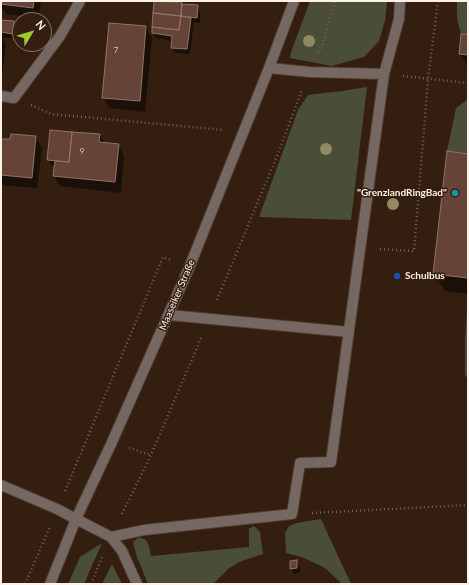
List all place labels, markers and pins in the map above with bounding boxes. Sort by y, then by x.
place label: "GrenzlandRingBad" [357,187,447,199]
marker: "GrenzlandRingBad" [450,188,460,198]
place label: Schulbus [405,270,445,282]
marker: Schulbus [392,271,402,281]

